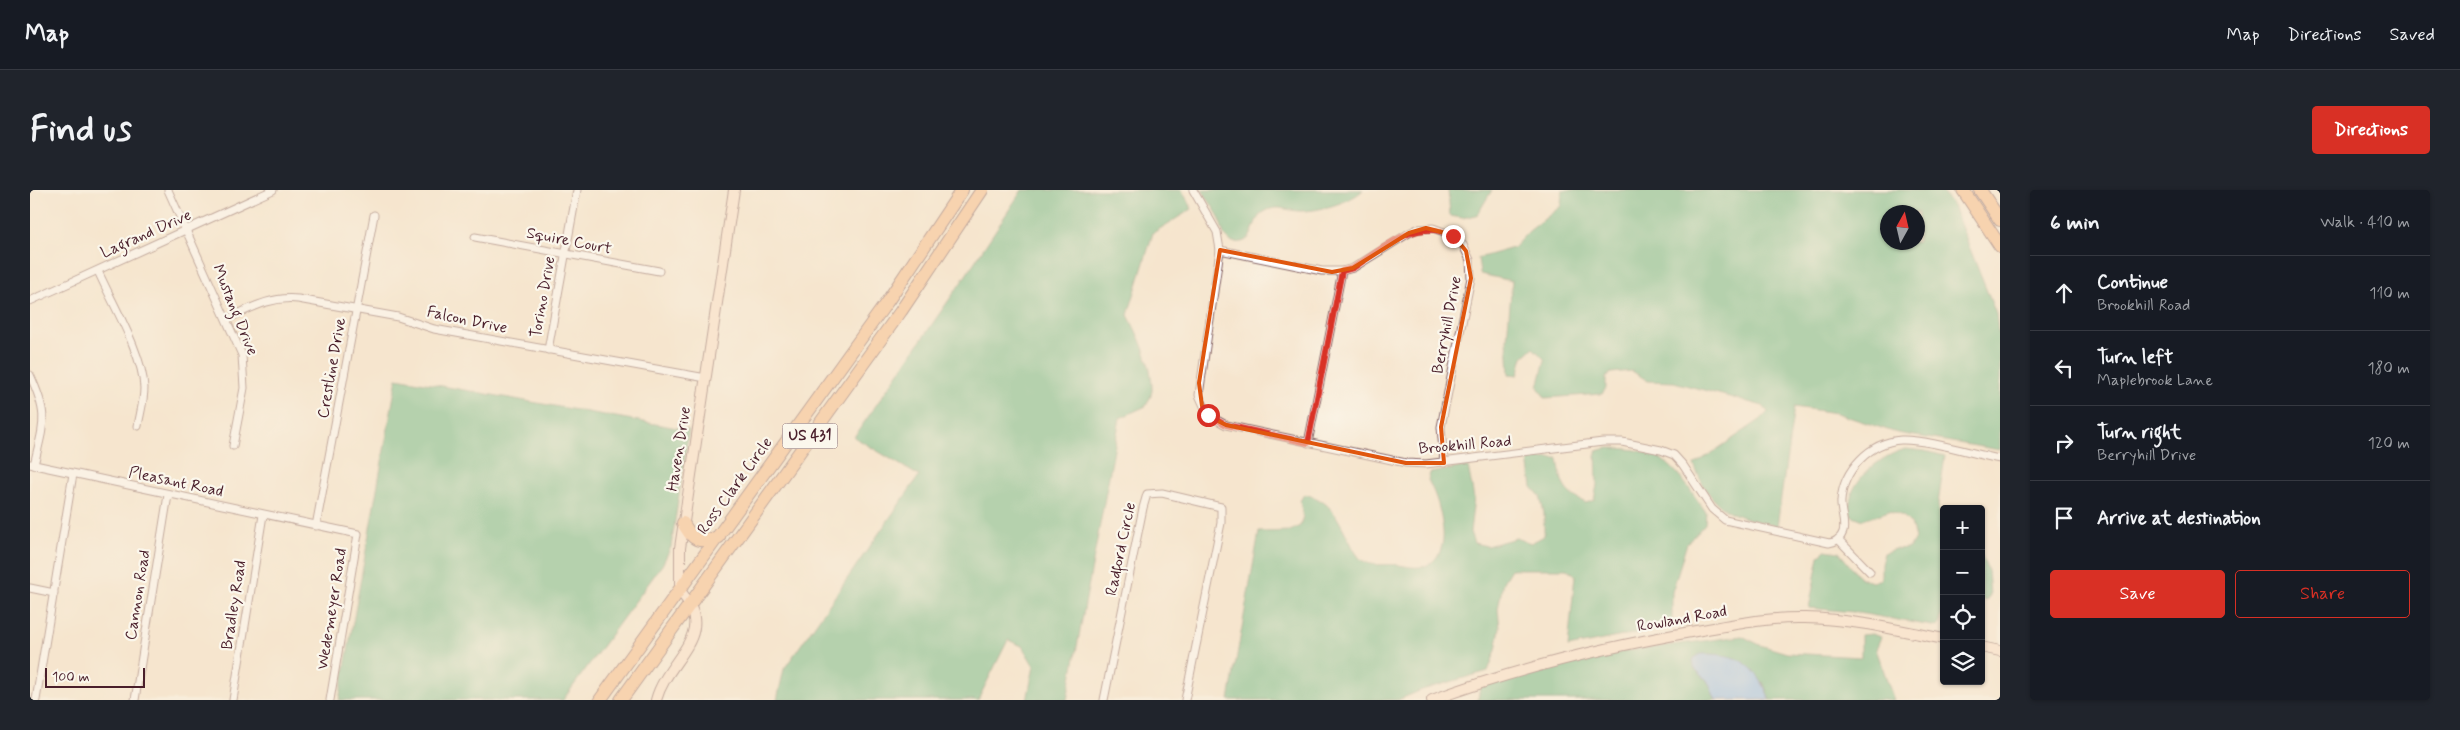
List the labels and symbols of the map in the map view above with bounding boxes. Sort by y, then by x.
street label: Lagrand Drive [97,205,195,264]
north arrow [1880,205,1925,250]
street label: Squire Court [525,222,614,260]
route end [1442,225,1465,248]
street label: Torino Drive [525,254,561,340]
street label: Mustang Drive [206,261,263,359]
street label: Berryhill Drive [1427,274,1467,376]
street label: Falcon Drive [425,301,509,339]
street label: Crestline Drive [313,316,351,420]
route start [1197,404,1220,427]
street label: Haven Drive [662,405,696,493]
road number: US 431 [782,424,838,448]
street label: Brookhill Road [1418,430,1512,460]
street label: Ross Clark Circle [693,433,777,539]
street label: Pleasant Road [127,462,225,502]
street label: Radford Circle [1101,500,1143,598]
street label: Wedemeyer Road [312,547,352,671]
street label: Cannon Road [121,548,155,642]
street label: Bradley Road [217,559,251,651]
street label: Rowland Road [1635,601,1729,637]
scale bar [45,665,145,688]

